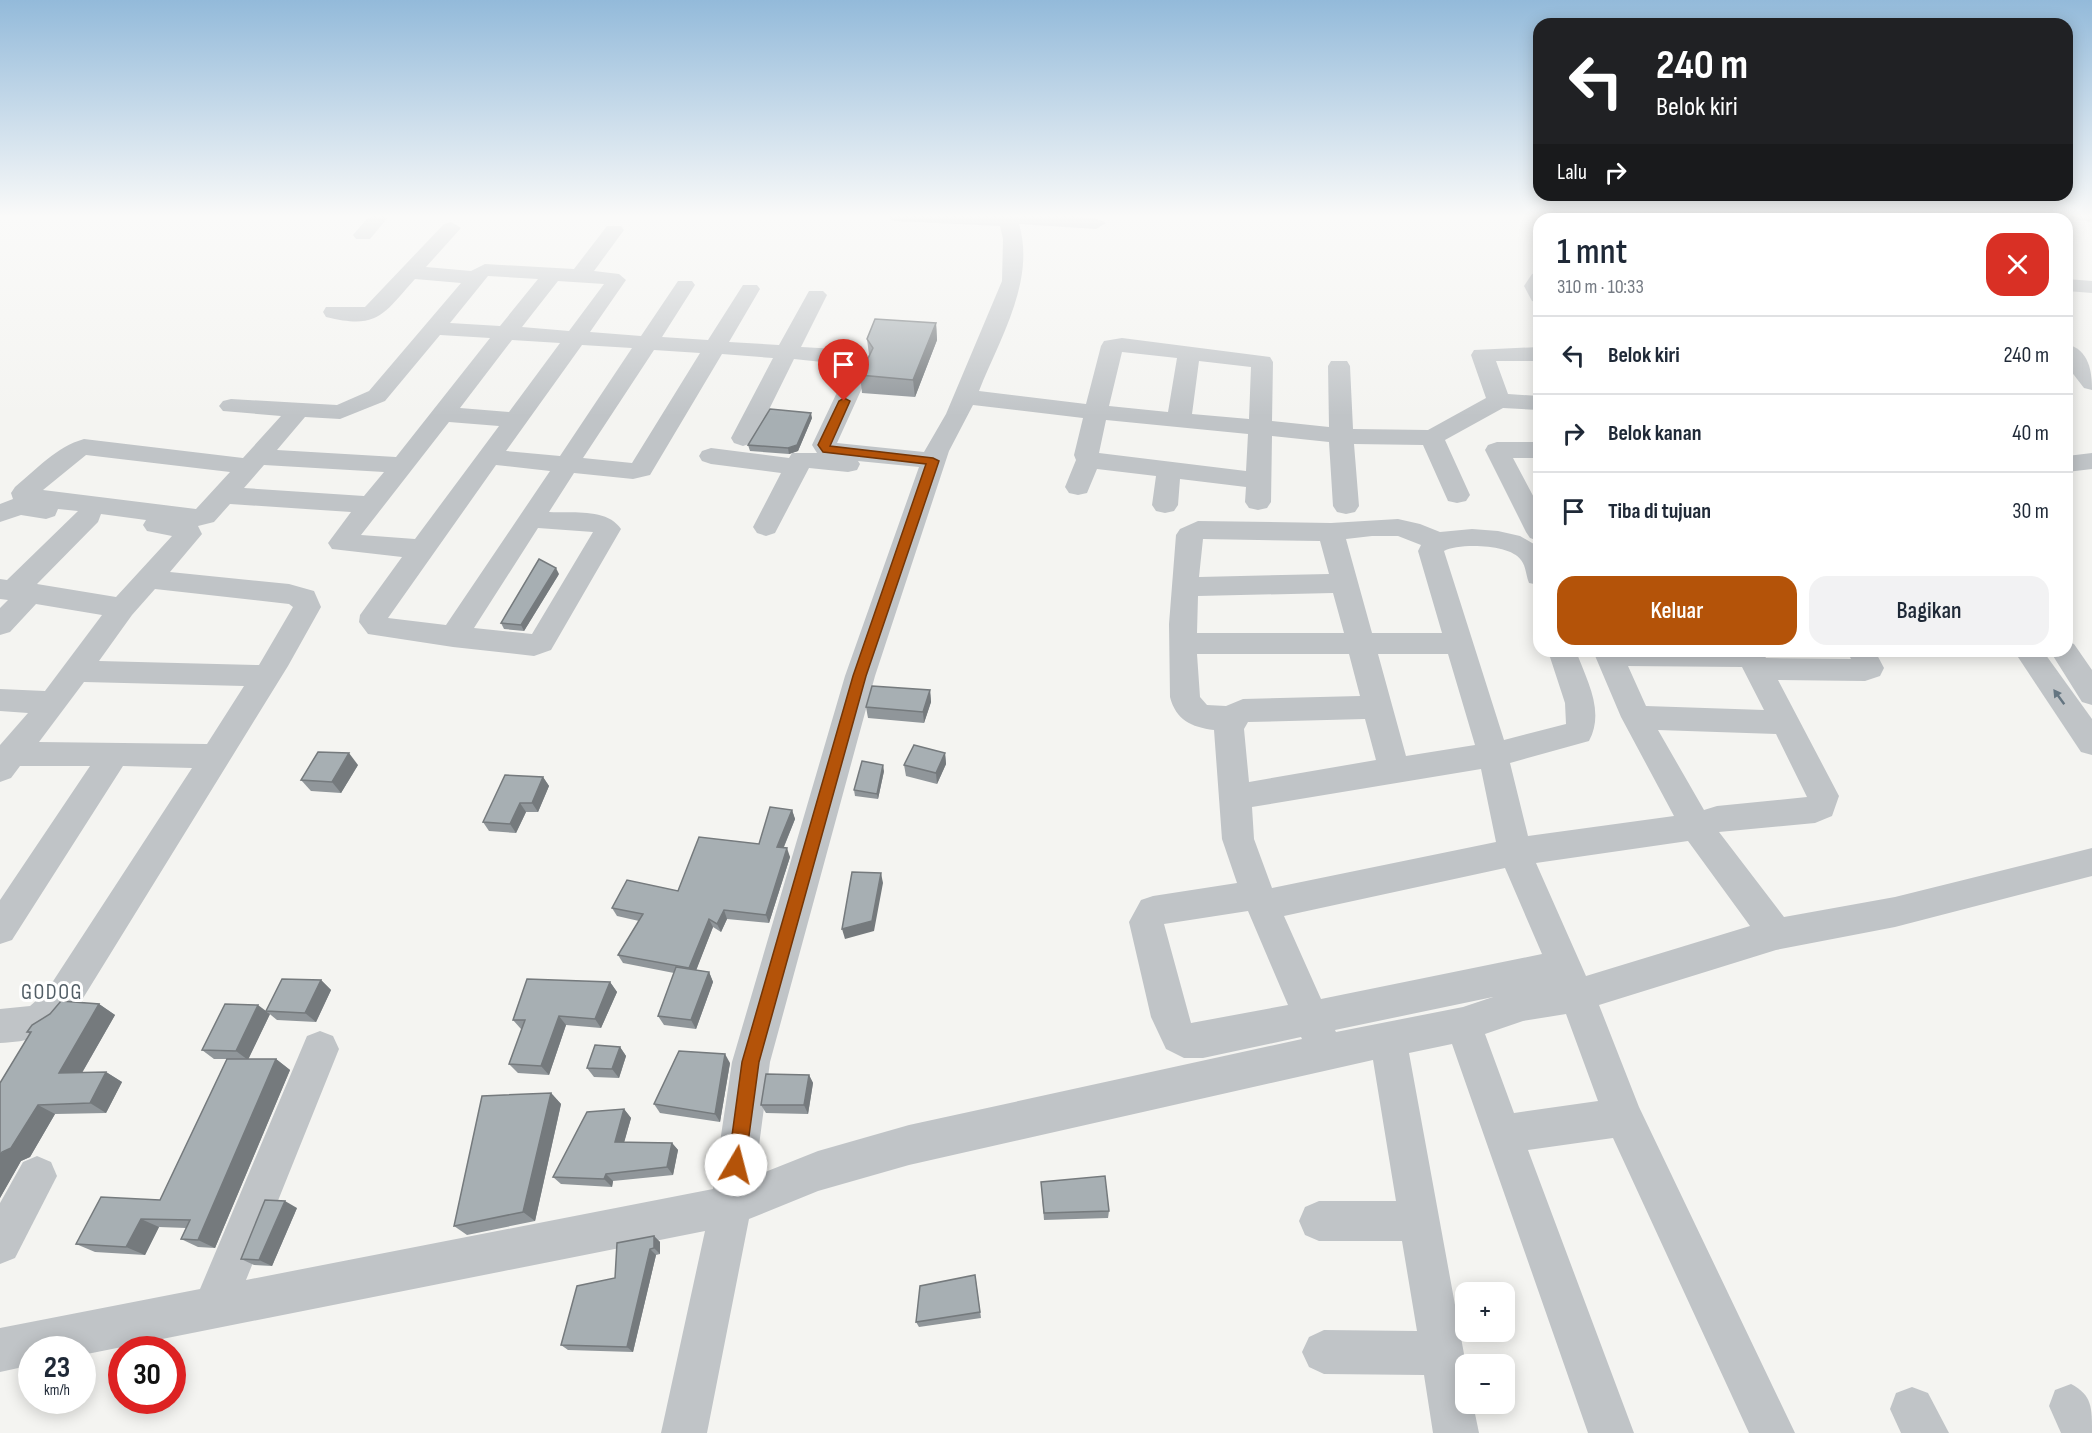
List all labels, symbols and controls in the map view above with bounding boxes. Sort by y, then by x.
text: 240 m [1656,40,1748,91]
icon: left [1557,42,1635,120]
text: Belok kiri [1656,91,1738,123]
icon: right [1599,156,1632,189]
text: Lalu [1557,159,1587,186]
text: 1 mnt [1557,231,1627,274]
button: close [1986,233,2049,296]
text: 310 m · 10:33 [1557,275,1644,299]
pin [818,339,869,401]
icon: left [1557,339,1590,372]
text: Belok kiri [1608,342,1680,369]
text: 240 m [2003,342,2049,369]
icon: arrive [827,348,860,381]
icon: right [1557,417,1590,450]
text: Belok kanan [1608,420,1701,447]
text: 40 m [2012,420,2049,447]
icon: arrive [1557,495,1590,528]
text: Tiba di tujuan [1608,498,1711,525]
text: 30 m [2012,498,2049,525]
button: Keluar [1557,576,1797,645]
button: Bagikan [1809,576,2049,645]
one-way arrow [2053,690,2065,706]
district label: GODOG [21,979,83,1006]
position arrow [704,1133,768,1197]
map controls [1455,1282,1515,1414]
button: + [1455,1282,1515,1342]
speed limit sign: 30 [108,1336,186,1414]
text: 23 [44,1350,70,1386]
button: − [1455,1354,1515,1414]
text: km/h [44,1381,70,1400]

